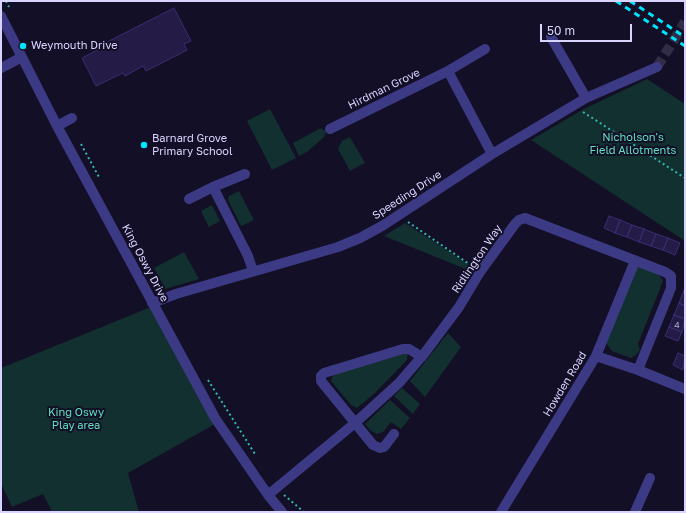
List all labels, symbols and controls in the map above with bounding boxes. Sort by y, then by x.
scale bar [542,16,634,42]
text: 50 m [547,23,575,38]
place label: Weymouth Drive [31,39,118,53]
marker: Weymouth Drive [18,41,28,51]
street label: Hirdman Grove [346,66,422,112]
park label: Nicholson's Field Allotments [590,131,676,157]
place label: Barnard Grove Primary School [152,132,232,158]
marker: Barnard Grove Primary School [139,140,149,150]
street label: Speeding Drive [370,168,444,222]
street label: King Oswy Drive [119,222,171,304]
street label: Ridlington Way [449,222,505,296]
house number: 4 [674,320,680,330]
street label: Howden Road [540,349,590,419]
park label: King Oswy Play area [48,406,104,432]

